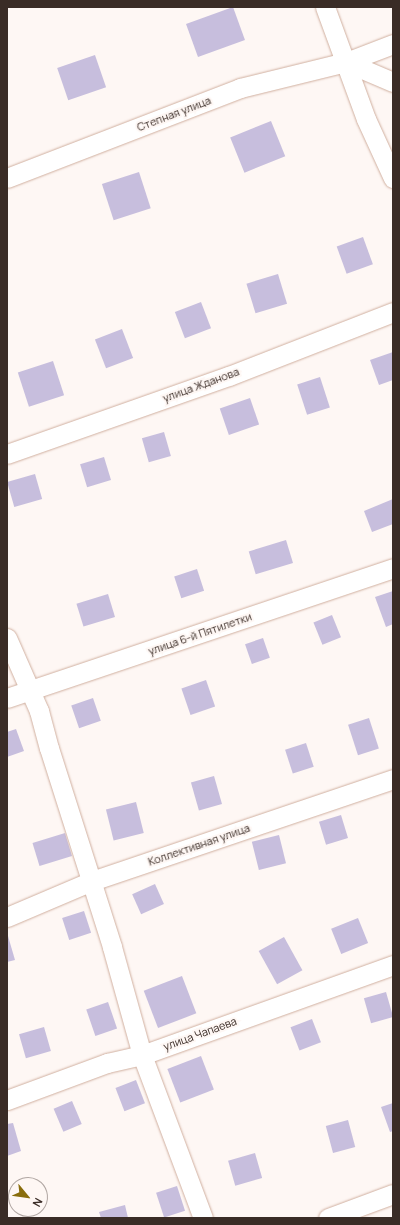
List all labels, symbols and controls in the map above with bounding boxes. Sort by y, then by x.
street label: Степная улица [135,94,213,134]
street label: улица Жданова [161,365,241,405]
street label: улица 6-й Пятилетки [146,610,254,658]
street label: Коллективная улица [146,821,252,869]
street label: улица Чапаева [161,1015,239,1053]
north arrow [8,1177,48,1217]
text: N [30,1195,47,1210]

